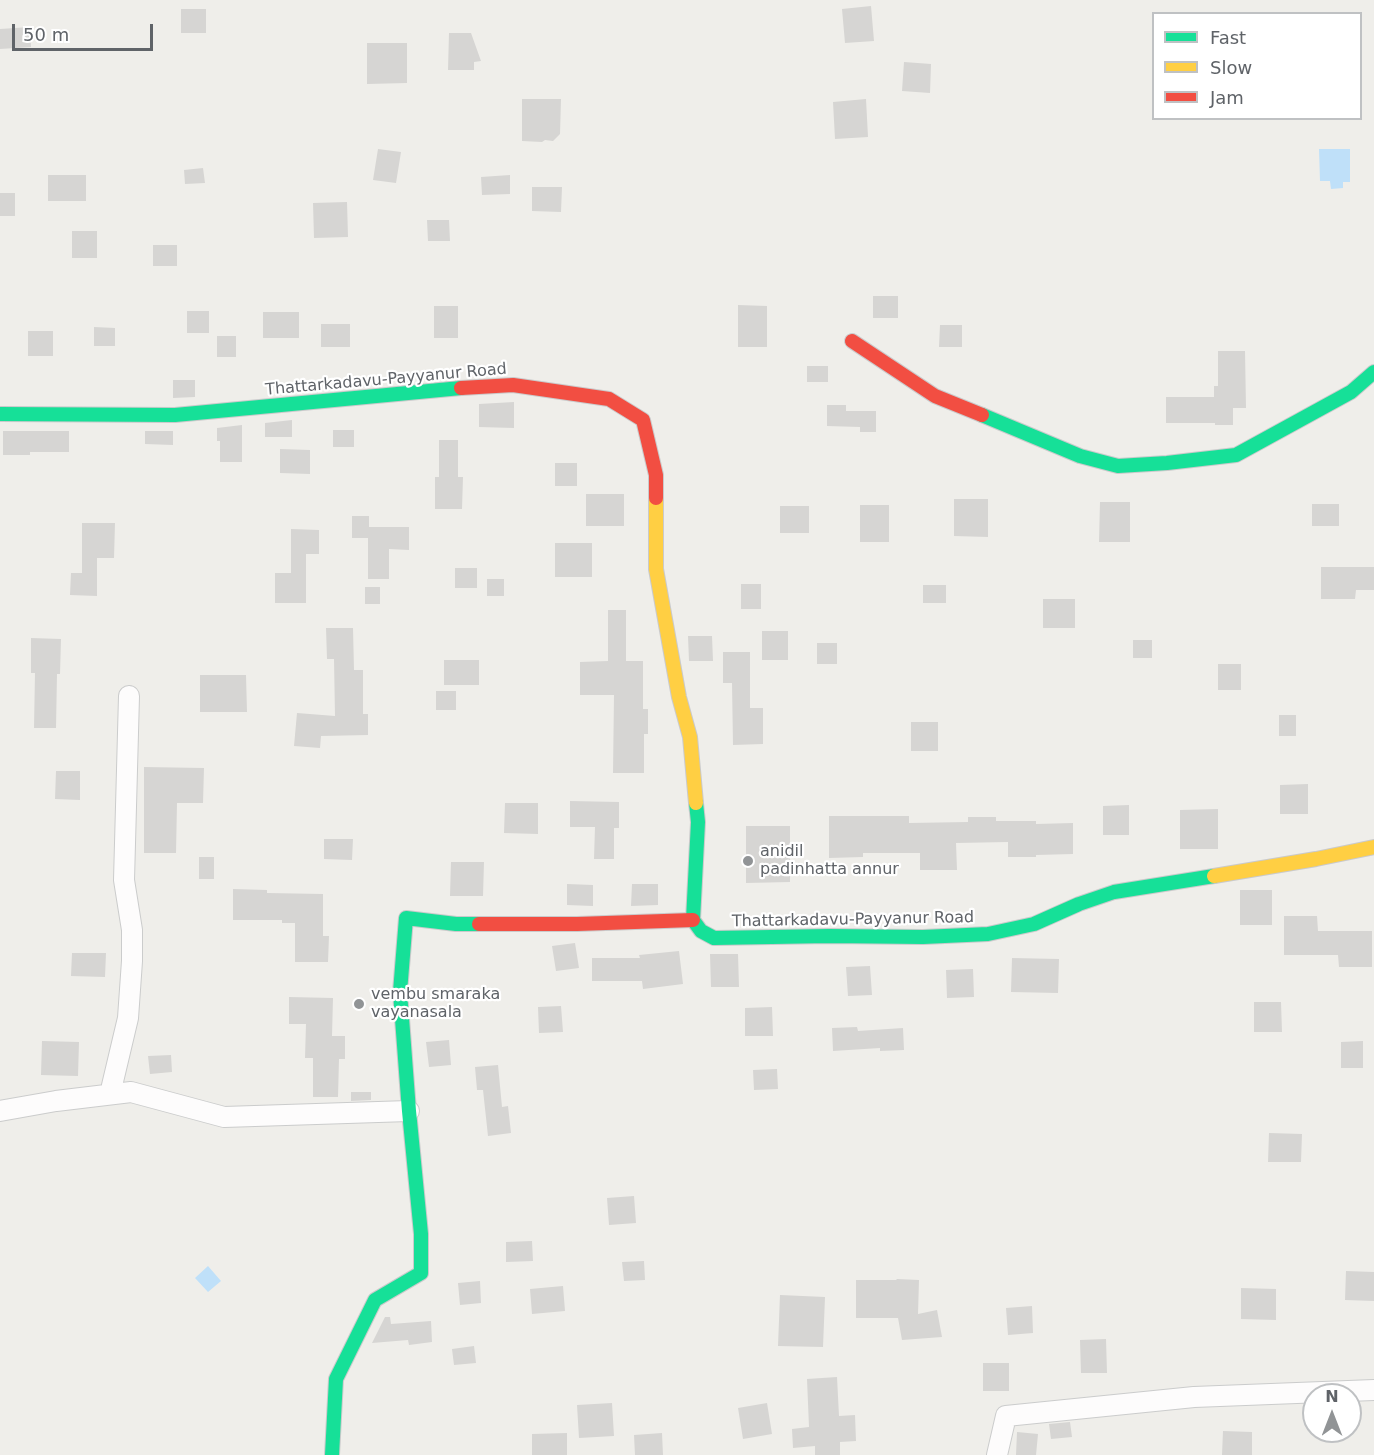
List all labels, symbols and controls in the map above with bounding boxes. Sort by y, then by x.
scale bar [15,12,156,50]
legend [1152,12,1362,120]
text: 50 m [23,24,69,45]
text: Fast [1210,27,1246,48]
text: Slow [1210,57,1252,78]
text: Jam [1210,87,1244,108]
street label: Thattarkadavu-Payyanur Road [264,360,508,400]
place label: anidil padinhatta annur [760,842,899,880]
marker: anidil padinhatta annur [741,854,755,868]
street label: Thattarkadavu-Payyanur Road [732,908,974,932]
place label: vembu smaraka vayanasala [371,985,500,1023]
marker: vembu smaraka vayanasala [352,997,366,1011]
north arrow [1302,1383,1362,1443]
text: N [1325,1387,1339,1406]

